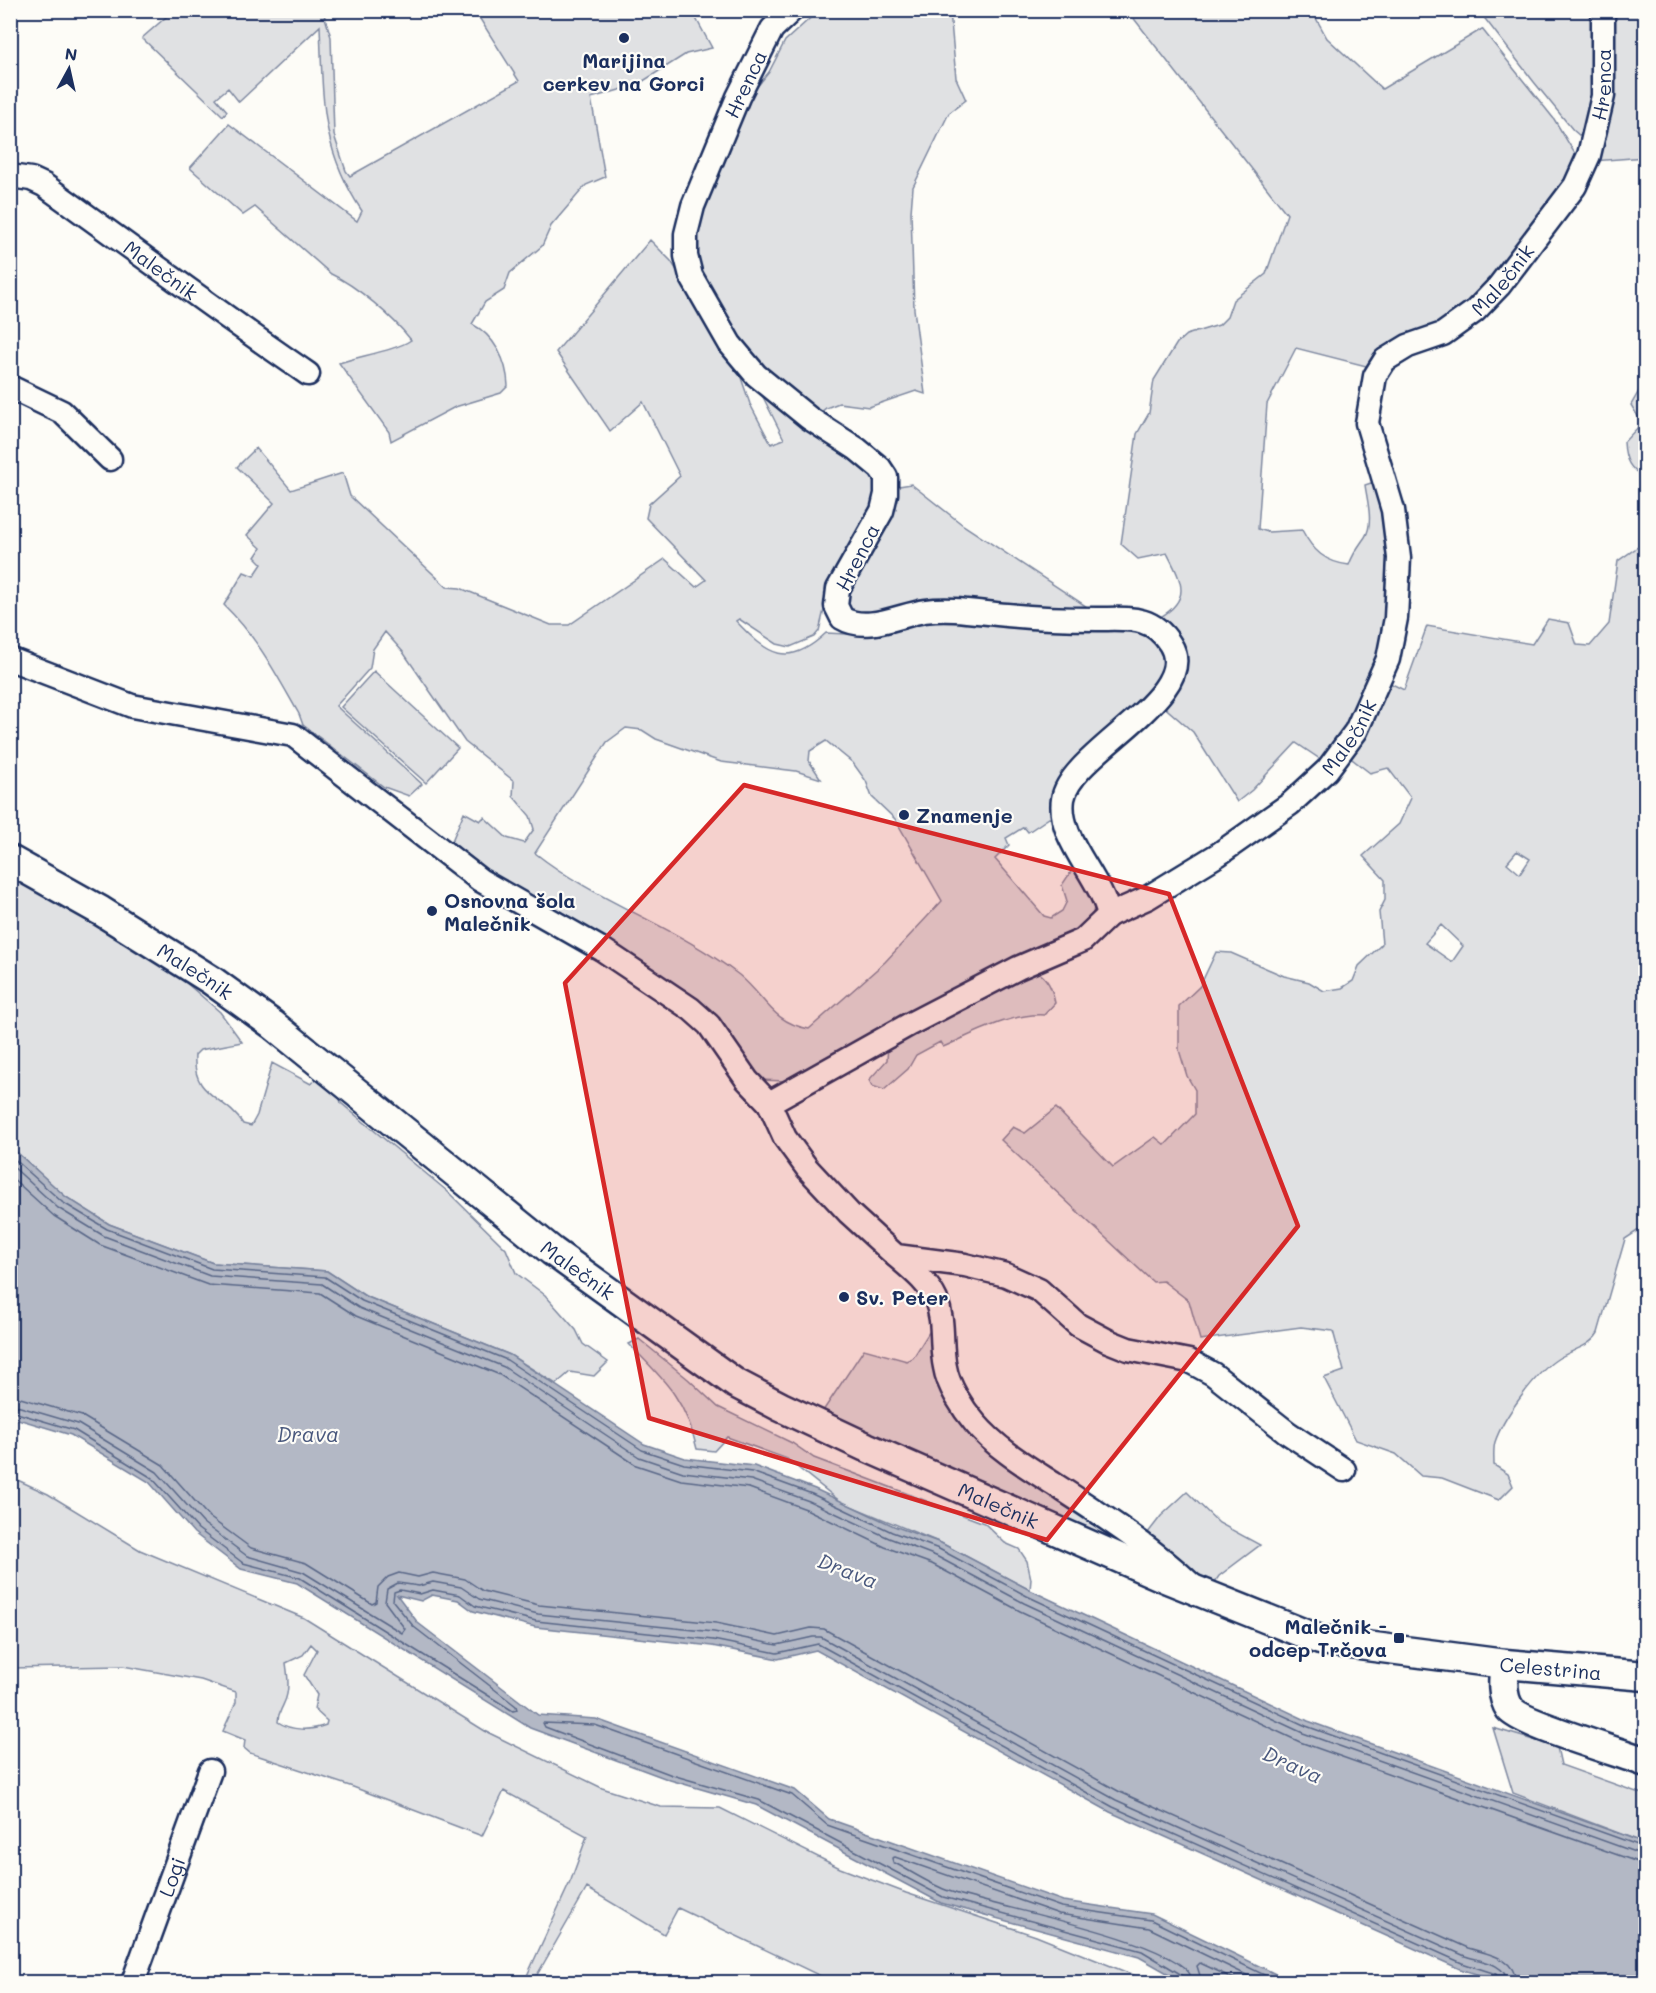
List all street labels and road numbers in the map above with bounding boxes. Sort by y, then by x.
street label: Hrenca [718,46,772,122]
street label: Hrenca [1585,48,1616,123]
street label: Malečnik [119,234,203,305]
street label: Malečnik [1465,239,1539,321]
street label: Hrenca [829,519,885,595]
street label: Malečnik [1315,695,1382,780]
street label: Malečnik [153,937,239,1005]
street label: Malečnik [536,1234,620,1305]
street label: Malečnik [954,1476,1043,1534]
street label: Celestrina [1498,1651,1603,1685]
street label: Logi [152,1853,190,1900]

